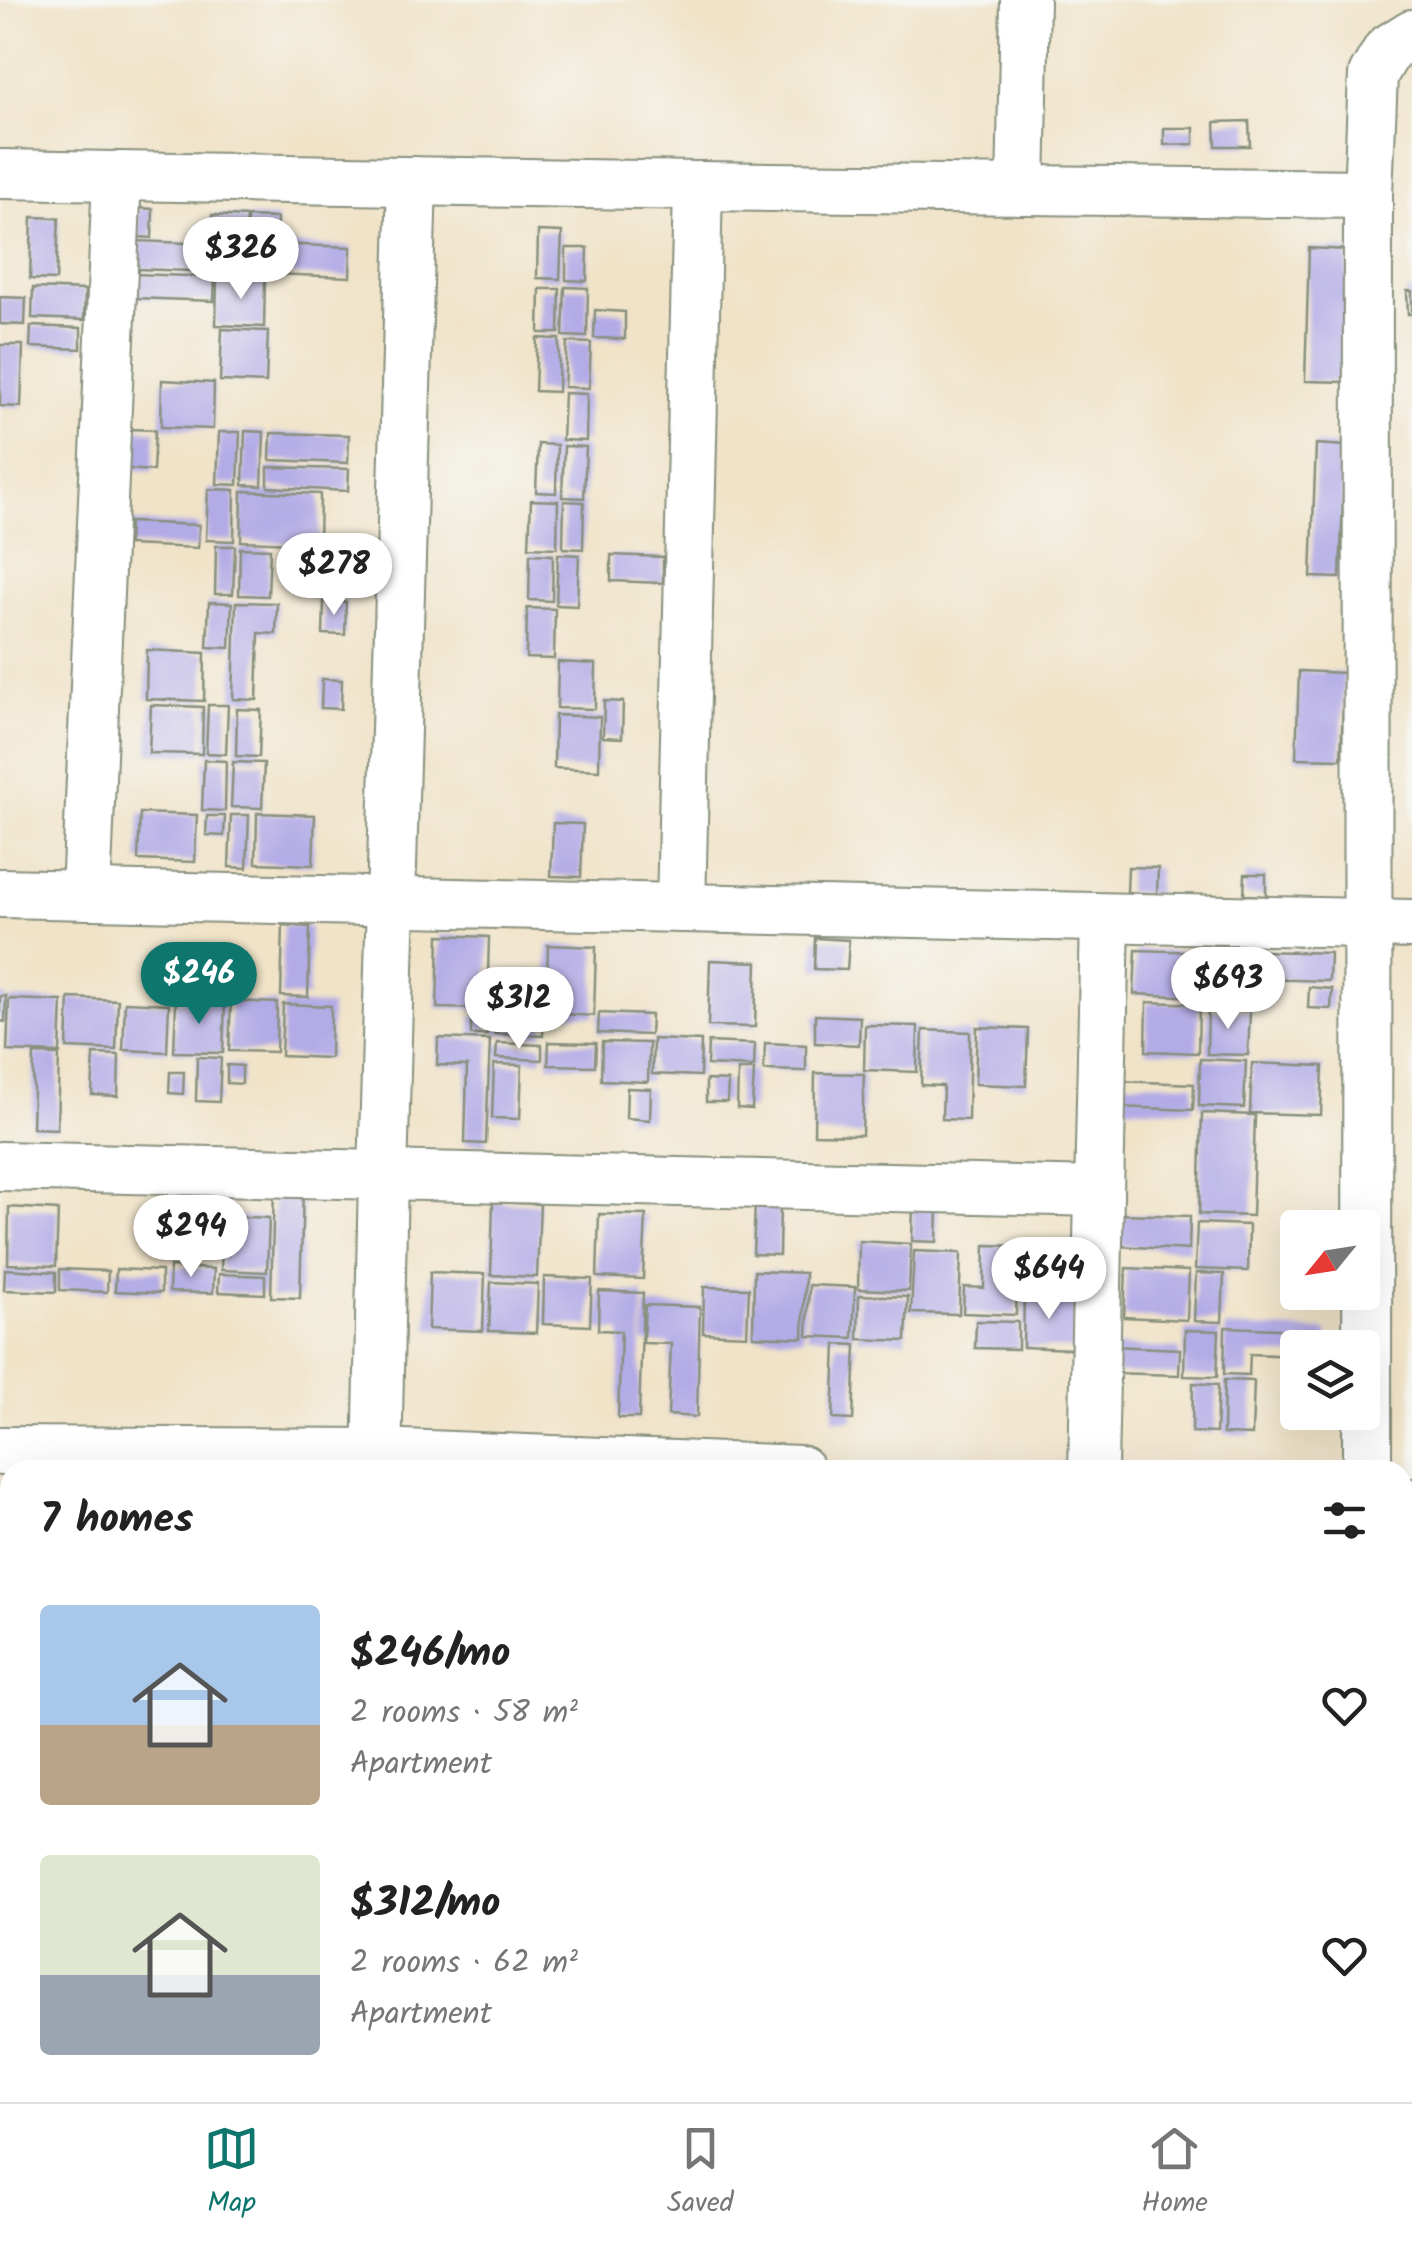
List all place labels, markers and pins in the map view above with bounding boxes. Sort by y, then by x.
pin: $326 [182,217,300,302]
pin: $278 [275,533,393,618]
pin: $246 [140,942,258,1027]
pin: $693 [1169,947,1287,1032]
pin: $312 [460,967,578,1052]
pin: $294 [132,1195,250,1280]
pin: $644 [990,1237,1108,1322]

